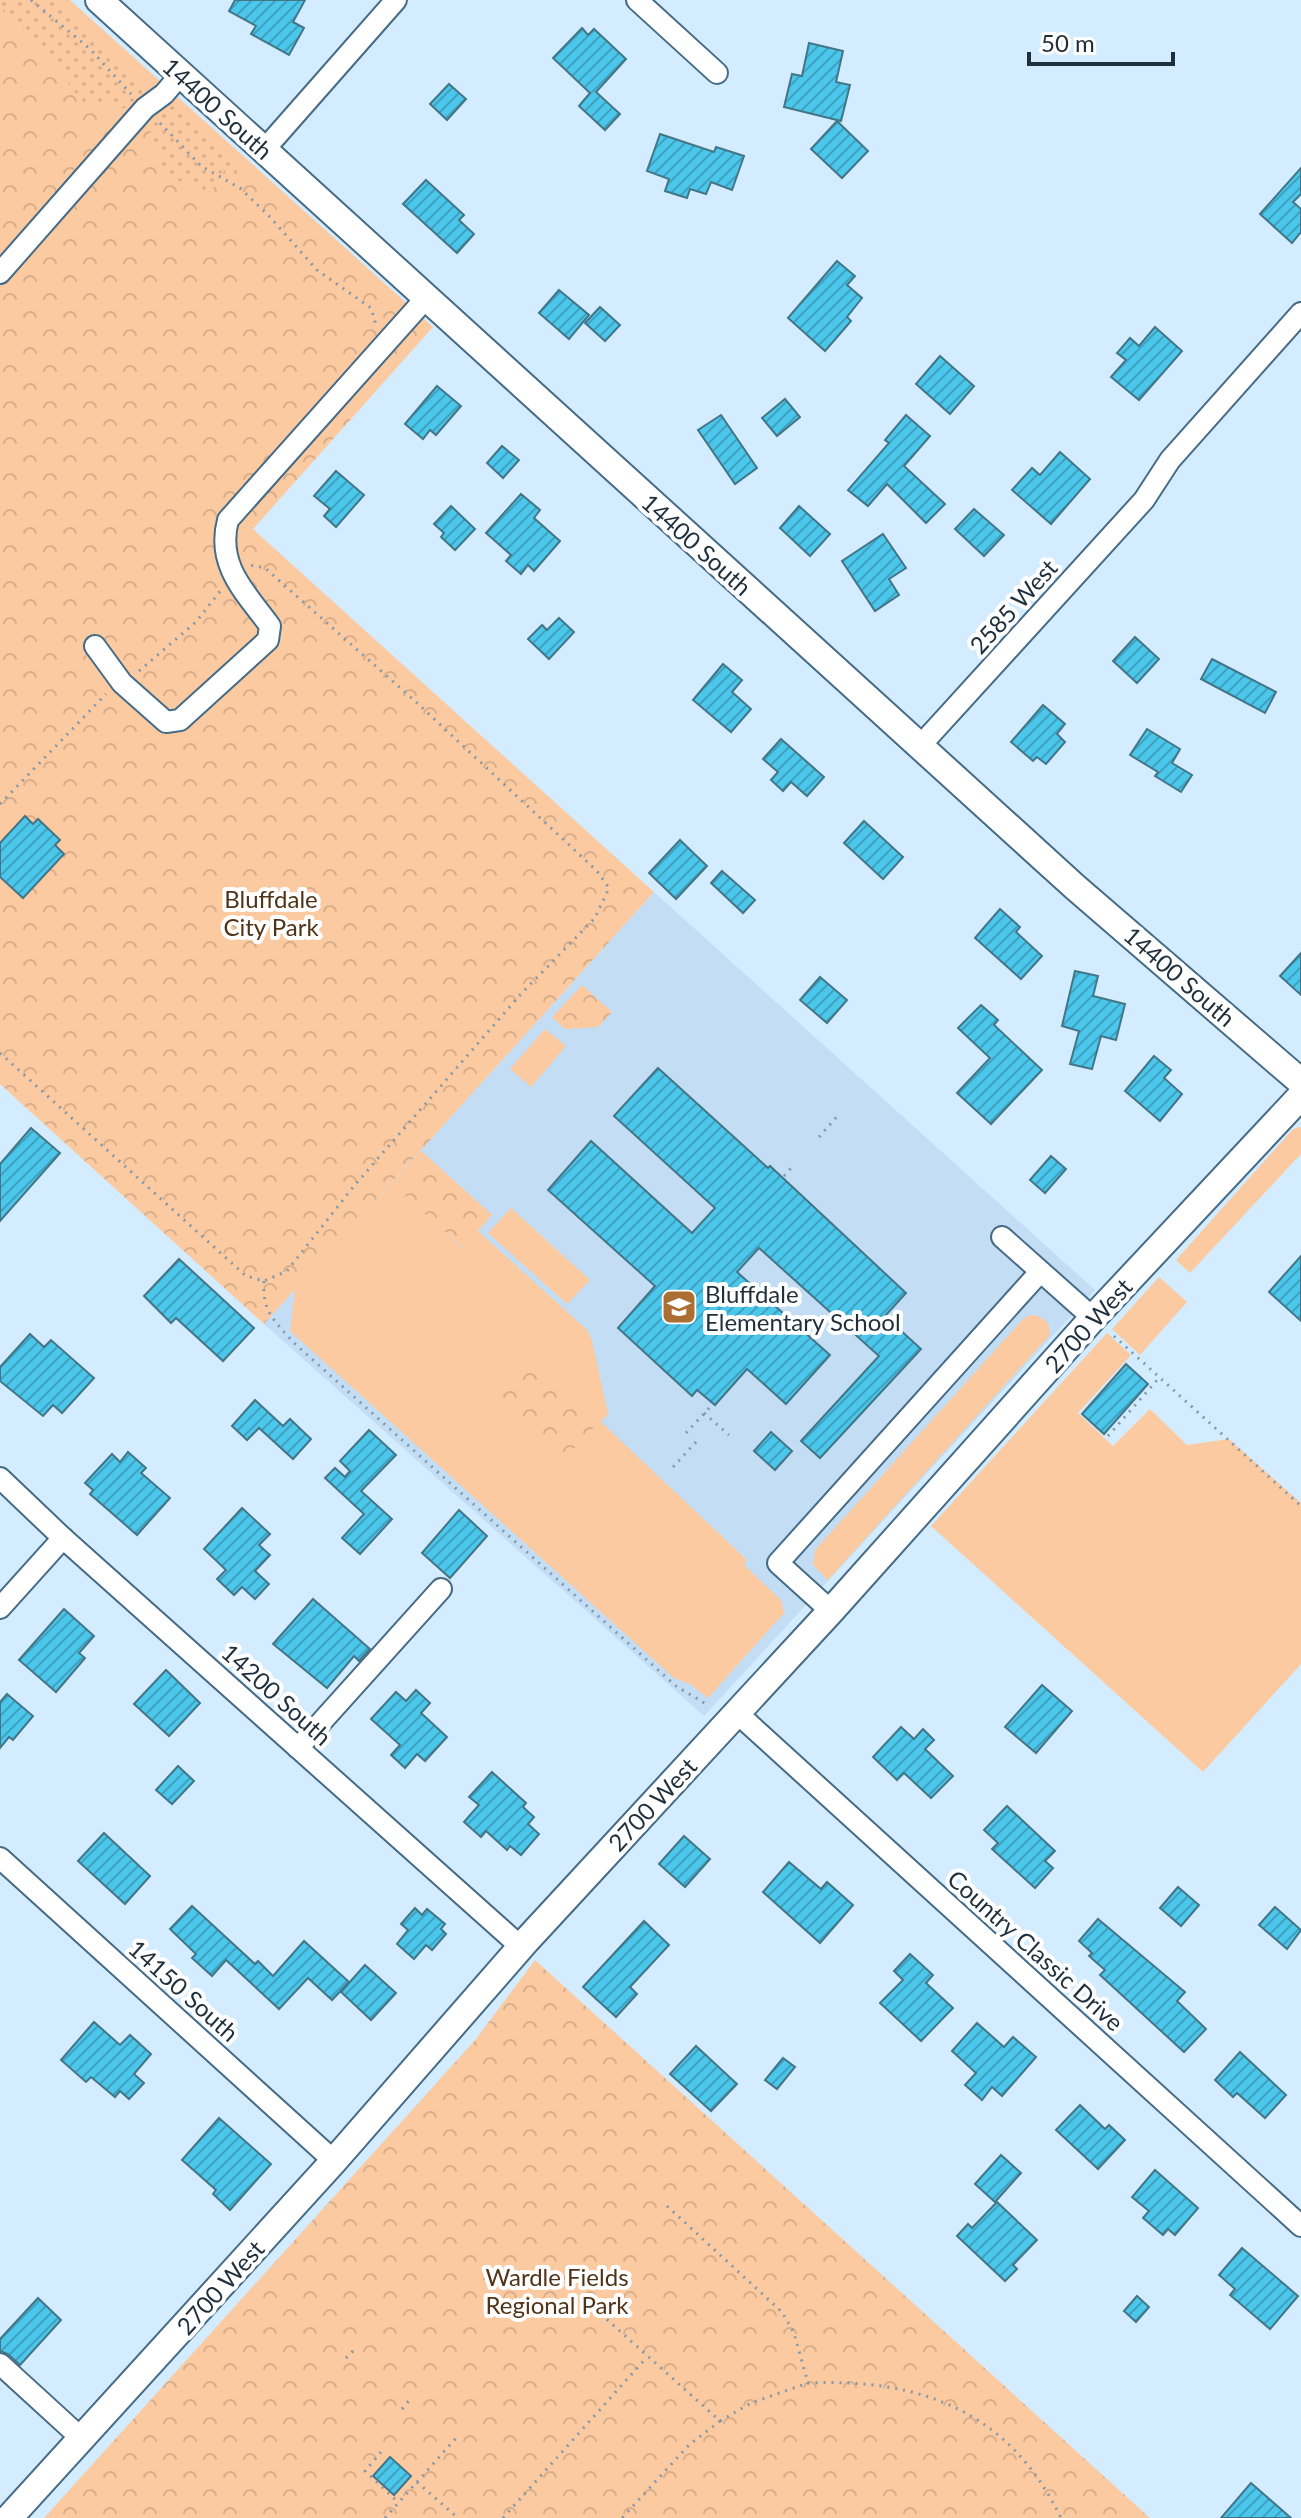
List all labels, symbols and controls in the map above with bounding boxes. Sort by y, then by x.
scale bar [1029,16,1173,66]
text: 50 m [1041,28,1095,57]
street label: 14400 South [157,51,279,165]
street label: 14400 South [636,487,758,601]
street label: 2585 West [963,553,1063,659]
park label: Bluffdale City Park [223,884,319,941]
street label: 14400 South [1119,920,1241,1032]
street label: 2700 West [1038,1272,1138,1378]
place label: Bluffdale Elementary School [705,1279,901,1336]
school or university icon: Bluffdale Elementary School [660,1288,698,1326]
street label: 14200 South [216,1637,338,1751]
street label: 2700 West [602,1751,703,1857]
street label: Country Classic Drive [942,1864,1130,2036]
street label: 14150 South [123,1933,245,2047]
street label: 2700 West [170,2234,270,2340]
park label: Wardle Fields Regional Park [485,2262,629,2319]

